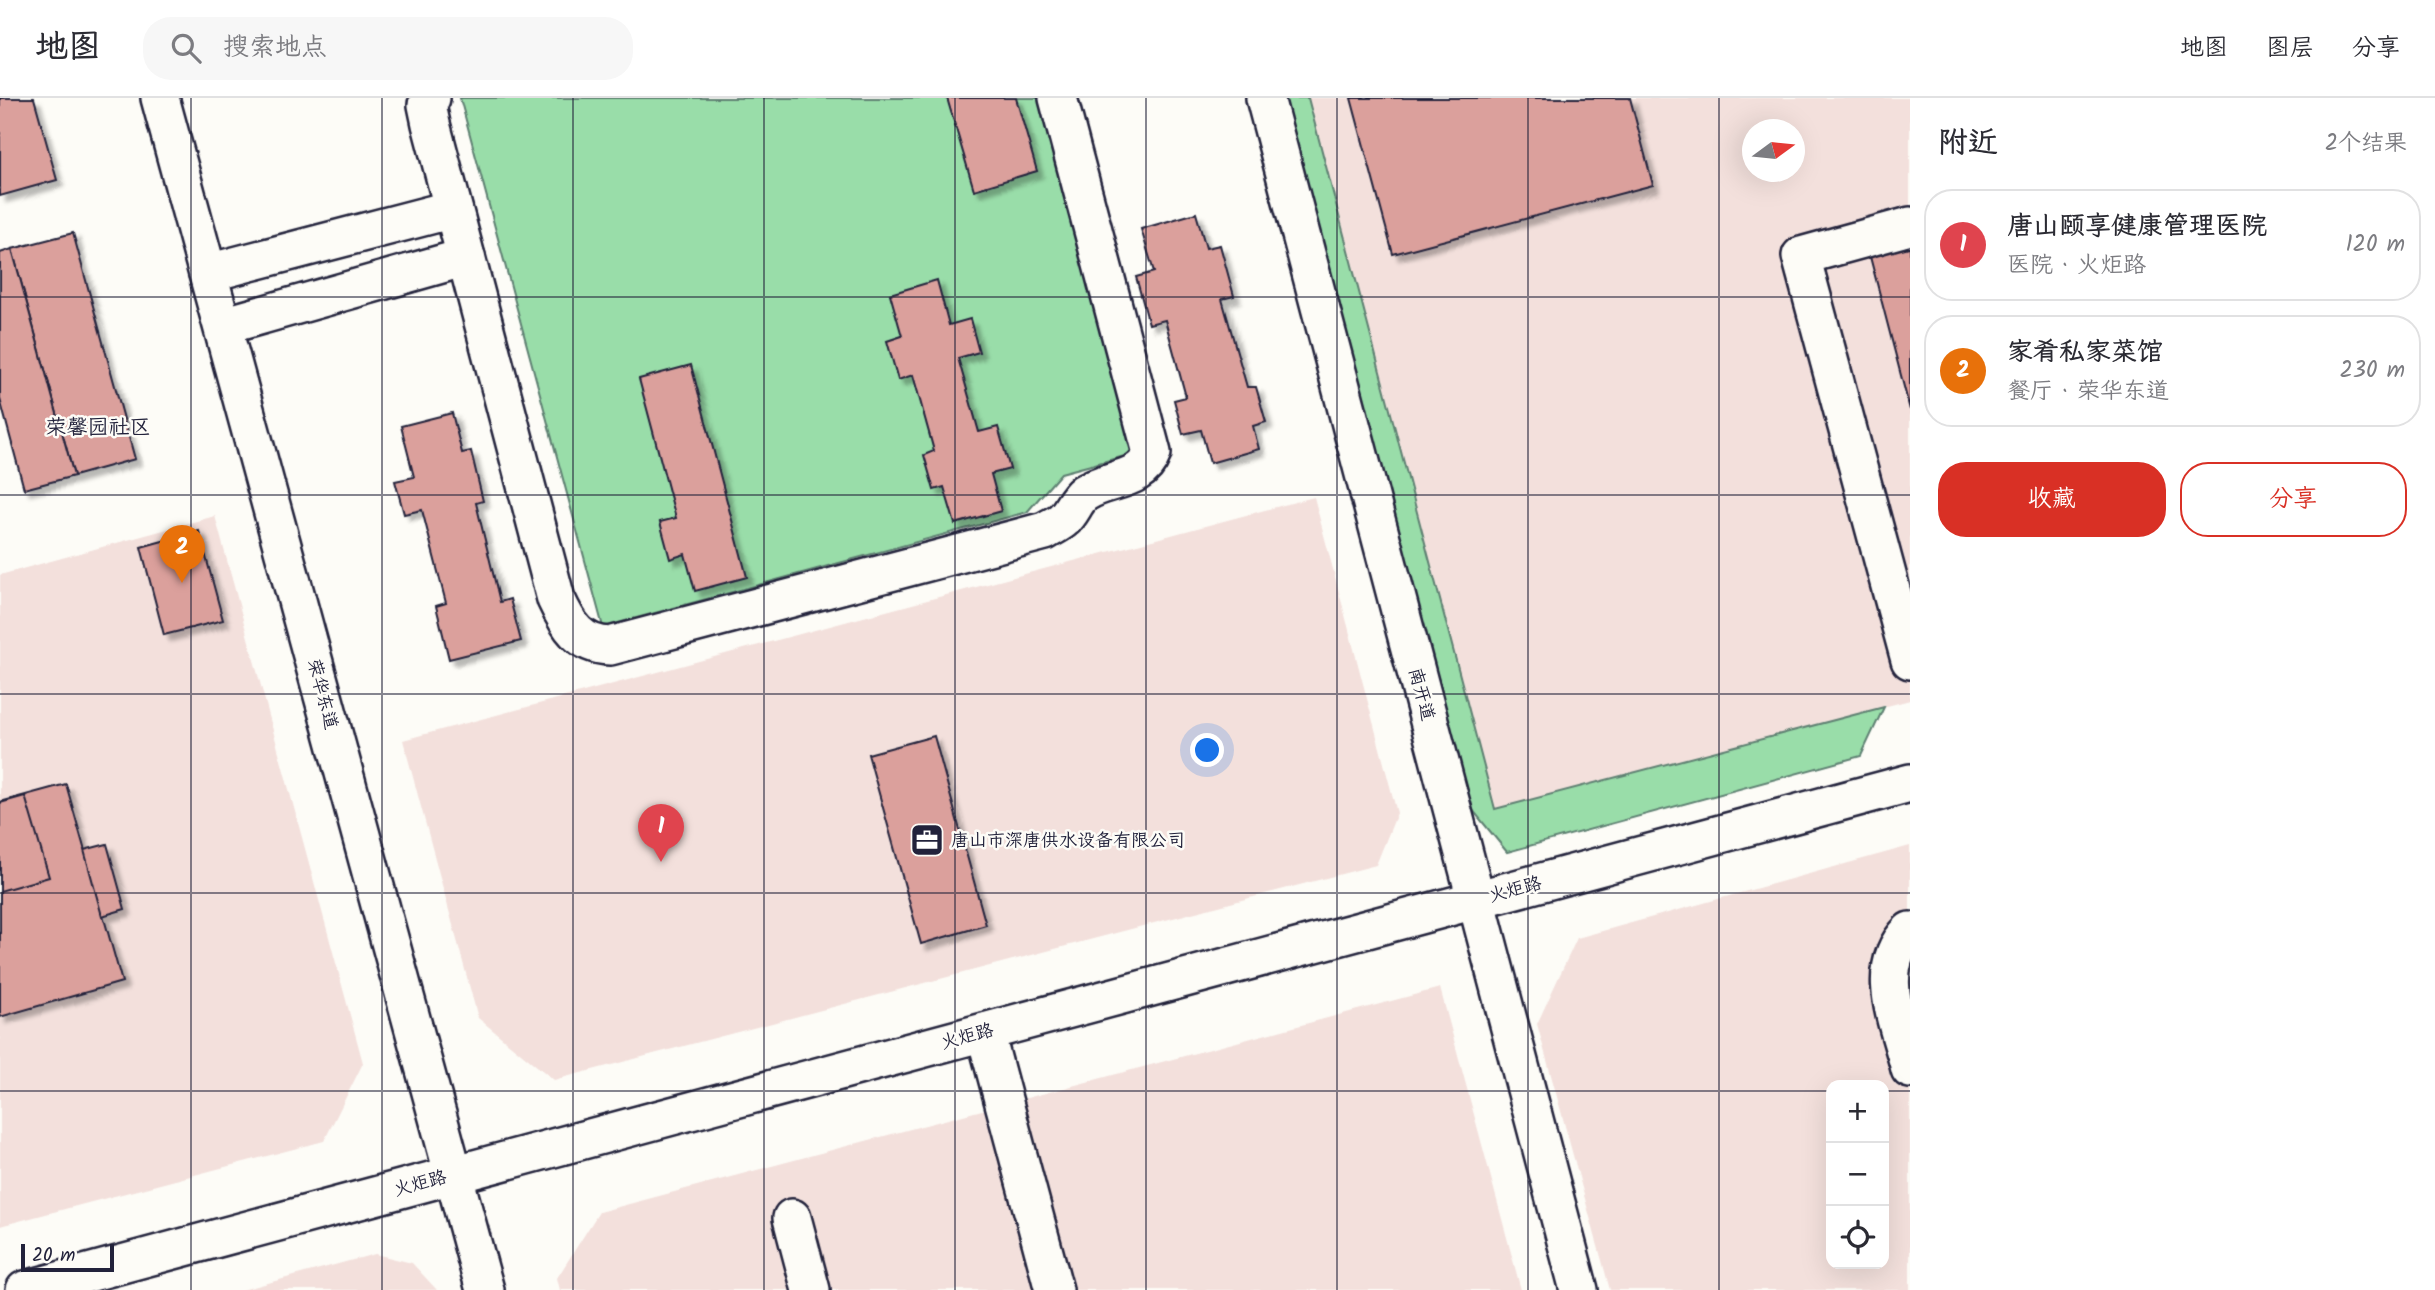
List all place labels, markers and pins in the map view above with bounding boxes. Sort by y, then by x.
pin: 2 [159,525,205,583]
pin: 1 [638,804,684,862]
office icon: 唐山市深唐供水设备有限公司 [908,821,946,859]
place label: 唐山市深唐供水设备有限公司 [951,827,1185,856]

